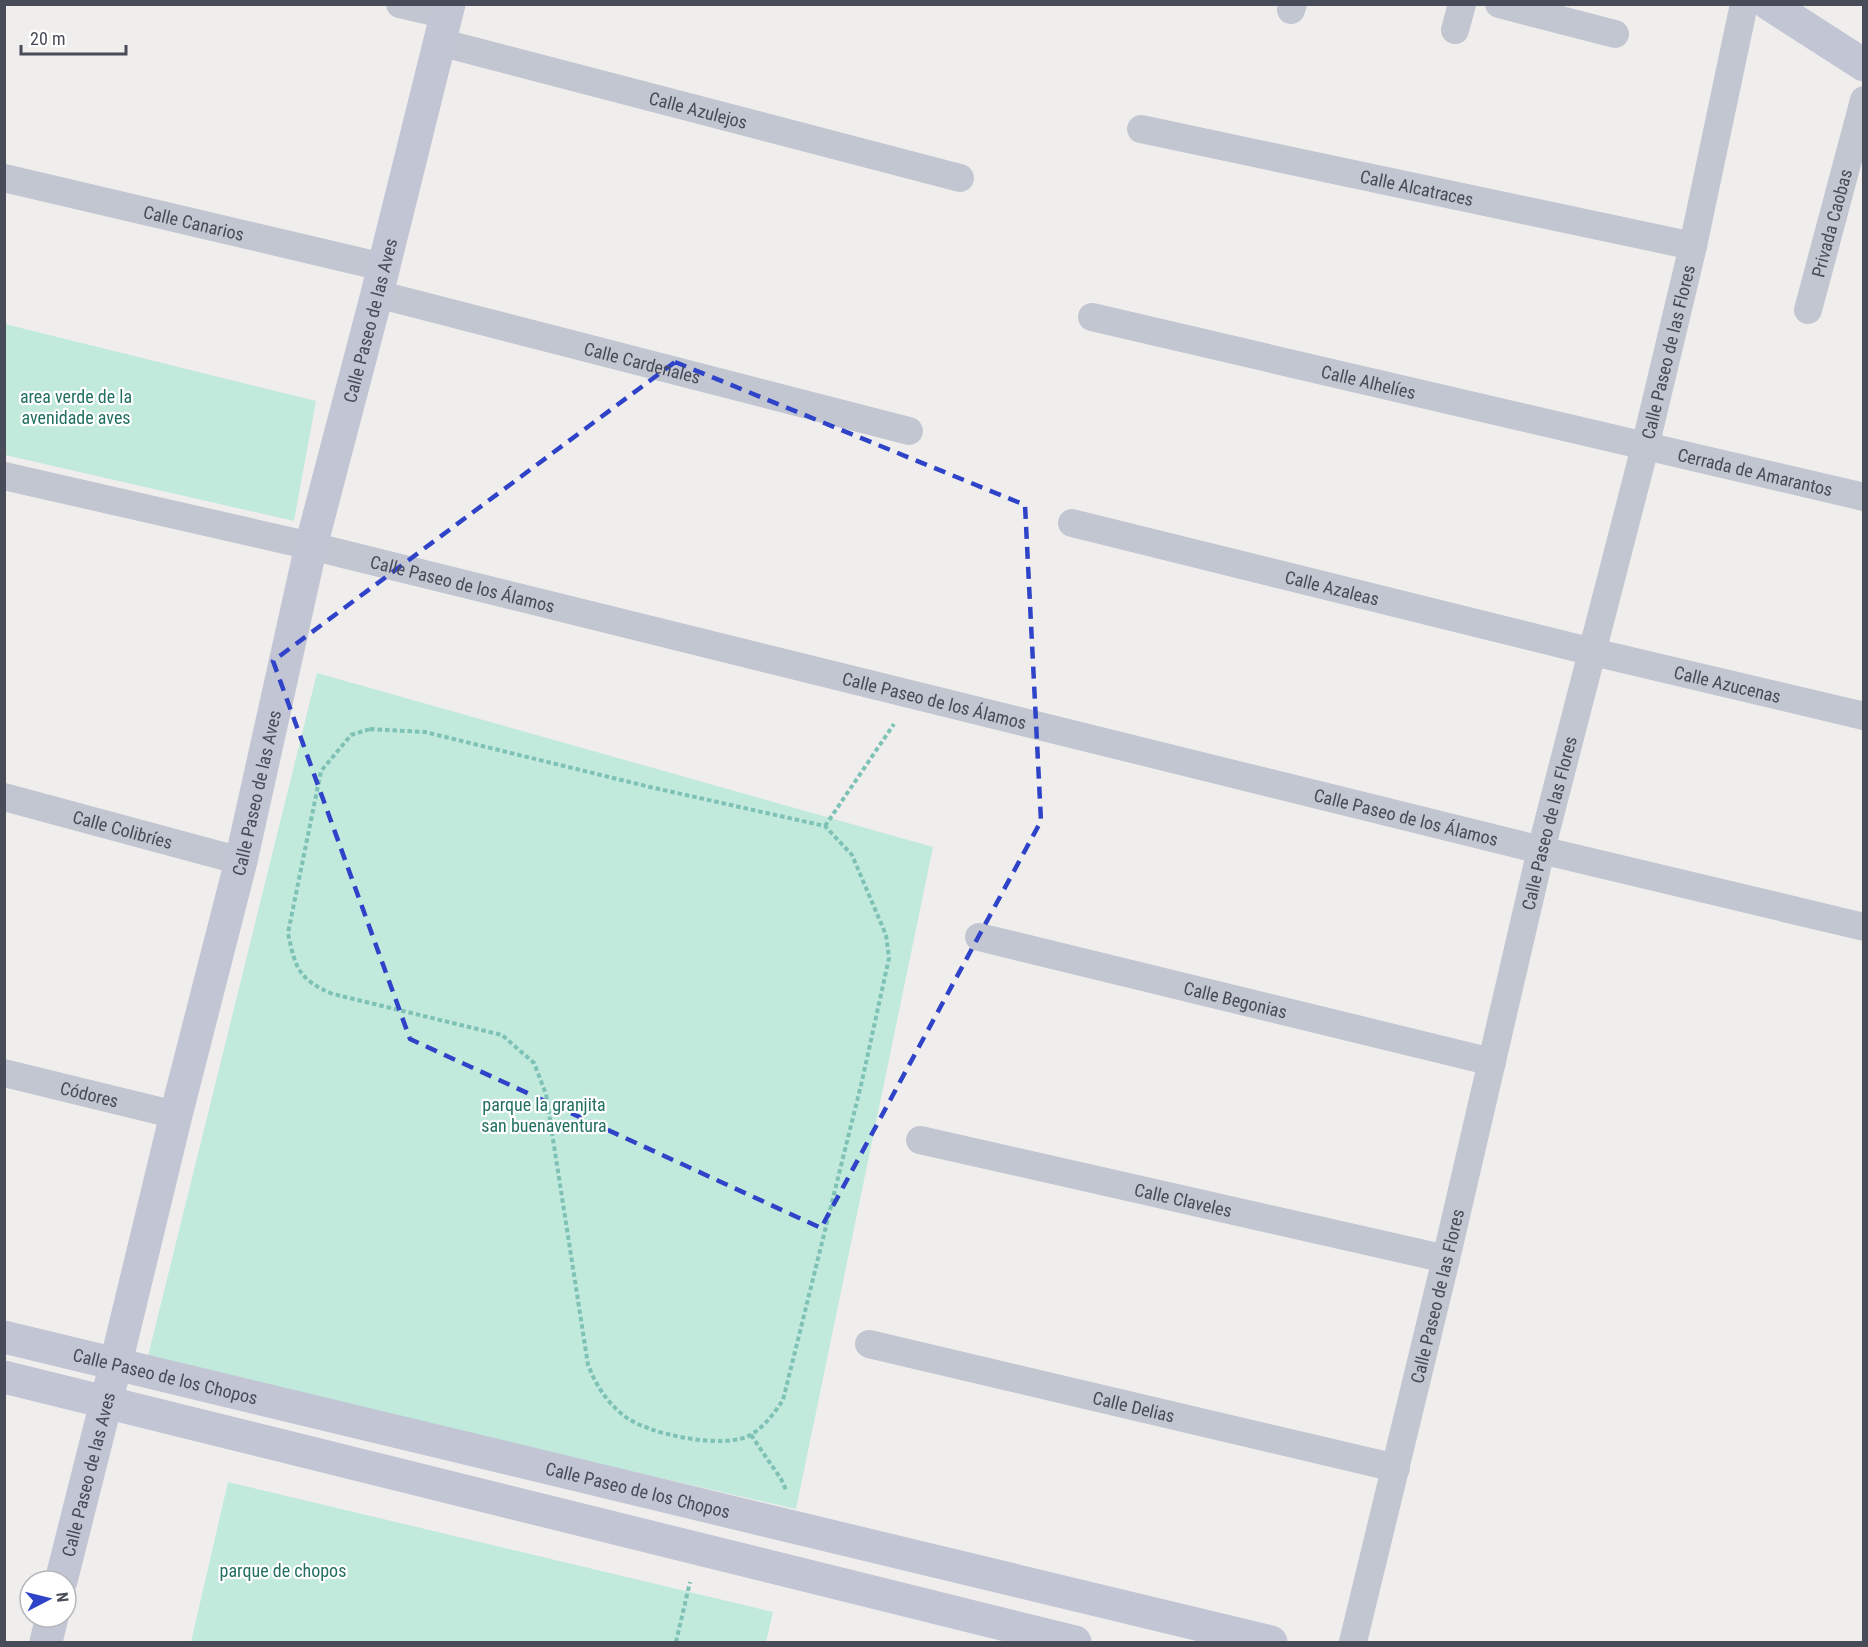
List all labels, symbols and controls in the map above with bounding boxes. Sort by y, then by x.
scale bar [21,18,126,56]
text: 20 m [30,28,65,49]
street label: Calle Azulejos [647,87,750,133]
street label: Calle Alcatraces [1358,165,1475,210]
street label: Privada Caobas [1807,167,1856,279]
street label: Calle Canarios [141,201,246,245]
street label: Calle Paseo de las Aves [339,236,401,405]
street label: Calle Paseo de las Flores [1637,263,1699,441]
street label: Calle Cardenales [582,337,703,387]
street label: Calle Alhelíes [1319,360,1418,403]
park label: area verde de la avenidade aves [20,386,132,428]
street label: Cerrada de Amarantos [1676,443,1835,500]
street label: Calle Paseo de los Álamos [368,551,557,616]
street label: Calle Azaleas [1283,566,1381,609]
street label: Calle Azucenas [1672,661,1783,707]
street label: Calle Paseo de los Álamos [840,667,1029,733]
street label: Calle Paseo de las Aves [227,708,285,878]
street label: Calle Paseo de las Flores [1517,734,1580,912]
street label: Calle Paseo de los Álamos [1312,784,1500,850]
street label: Calle Colibríes [71,806,175,853]
street label: Calle Begonias [1182,977,1289,1022]
street label: Códores [58,1077,121,1111]
park label: parque la granjita san buenaventura [481,1094,607,1136]
street label: Calle Claveles [1133,1178,1234,1221]
street label: Calle Paseo de las Flores [1406,1207,1468,1385]
street label: Calle Paseo de los Chopos [71,1343,260,1408]
street label: Calle Delias [1091,1387,1177,1426]
street label: Calle Paseo de las Aves [57,1390,119,1559]
street label: Calle Paseo de los Chopos [543,1457,732,1522]
park label: parque de chopos [220,1560,346,1581]
north arrow [18,1569,78,1629]
text: N [52,1591,72,1603]

